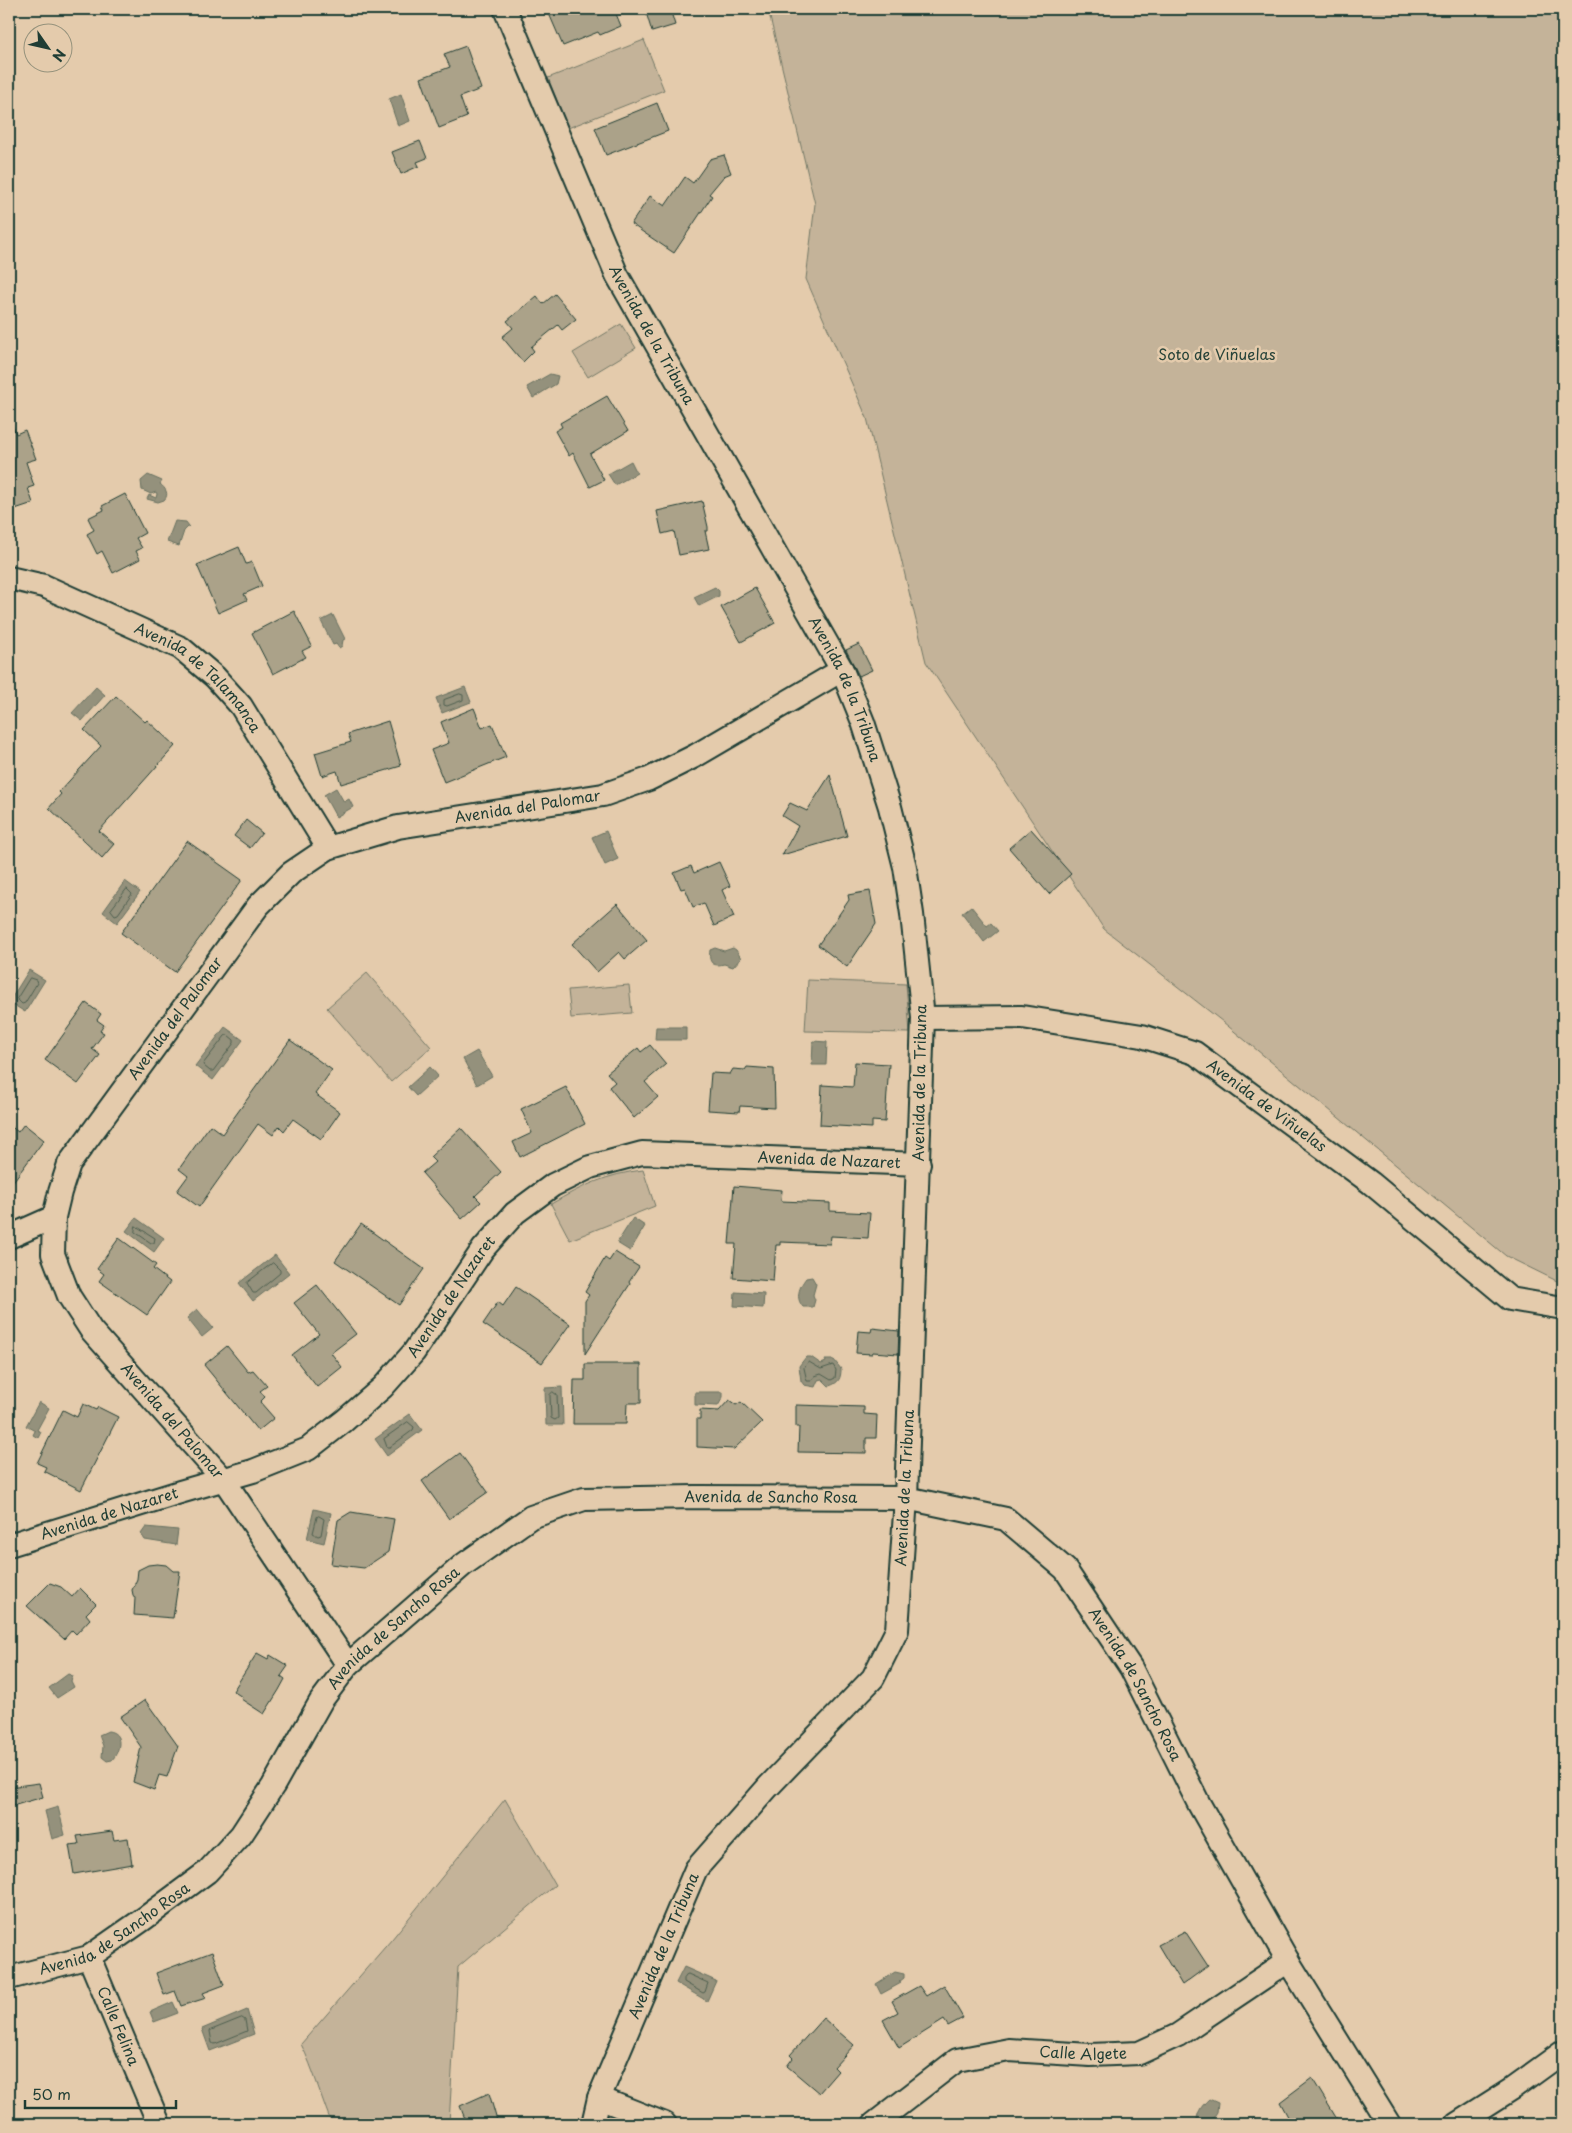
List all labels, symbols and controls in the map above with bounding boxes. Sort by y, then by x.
north arrow [22,22,72,72]
text: N [47,45,71,66]
street label: Avenida de la Tribuna [604,262,702,409]
park label: Soto de Viñuelas [1158,342,1276,365]
street label: Avenida de la Tribuna [804,612,888,765]
street label: Avenida de Talamanca [131,616,268,737]
street label: Avenida del Palomar [453,783,602,828]
street label: Avenida del Palomar [121,951,227,1084]
street label: Avenida de la Tribuna [906,1004,931,1162]
street label: Avenida de Viñuelas [1202,1052,1332,1157]
street label: Avenida de Nazaret [757,1145,901,1173]
street label: Avenida de Nazaret [401,1230,500,1362]
street label: Avenida del Palomar [116,1357,230,1483]
street label: Avenida de la Tribuna [888,1408,919,1567]
street label: Avenida de Nazaret [37,1480,181,1545]
street label: Avenida de Sancho Rosa [684,1484,858,1508]
street label: Avenida de Sancho Rosa [321,1560,464,1693]
street label: Avenida de Sancho Rosa [1084,1602,1189,1765]
street label: Avenida de la Tribuna [621,1868,704,2022]
street label: Avenida de Sancho Rosa [36,1875,195,1980]
street label: Calle Felina [93,1982,146,2069]
street label: Calle Algete [1039,2039,1127,2065]
scale bar [25,2078,176,2110]
text: 50 m [32,2082,71,2105]

